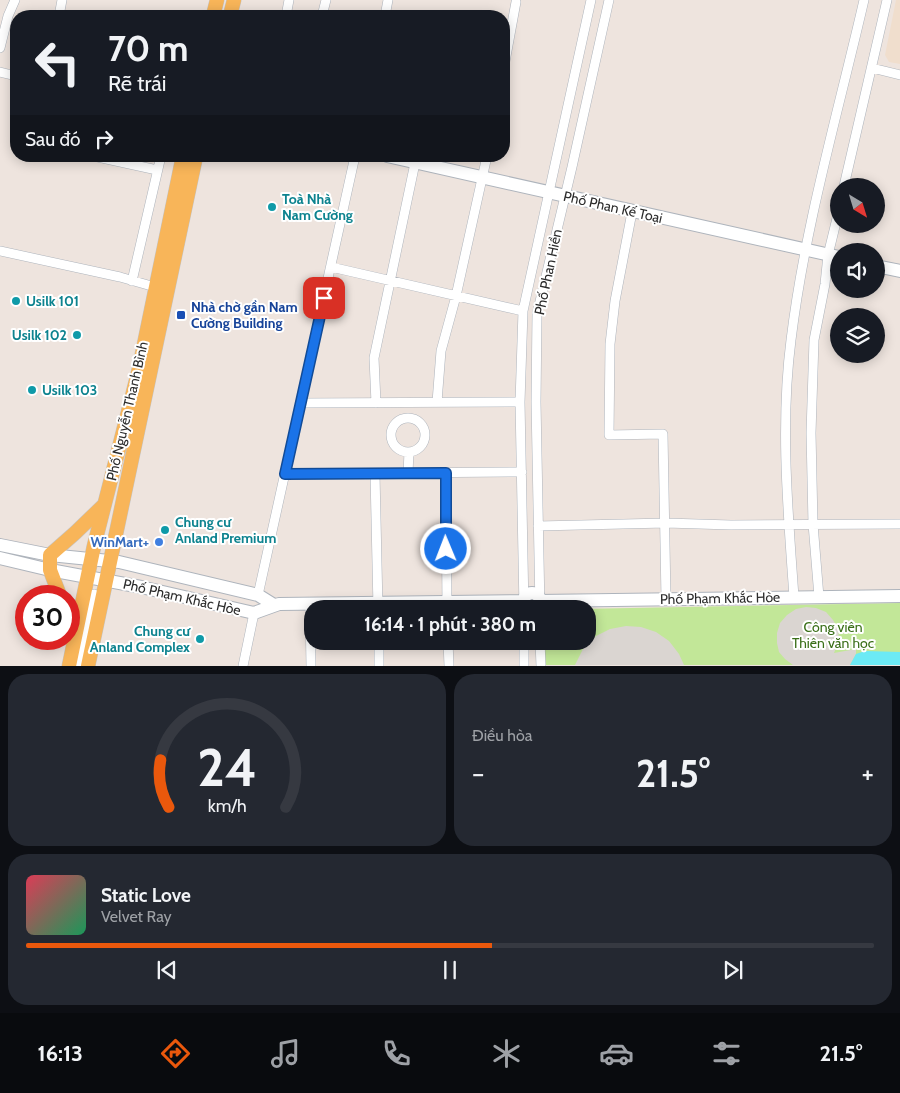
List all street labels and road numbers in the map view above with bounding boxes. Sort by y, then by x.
street label: Phố Phan Kế Toại [562,187,664,227]
street label: Phố Phan Hiền [530,227,566,317]
street label: Phố Nguyễn Thanh Bình [102,340,152,482]
street label: Phố Phạm Khắc Hòe [121,575,243,619]
street label: Phố Phạm Khắc Hòe [660,588,780,608]

